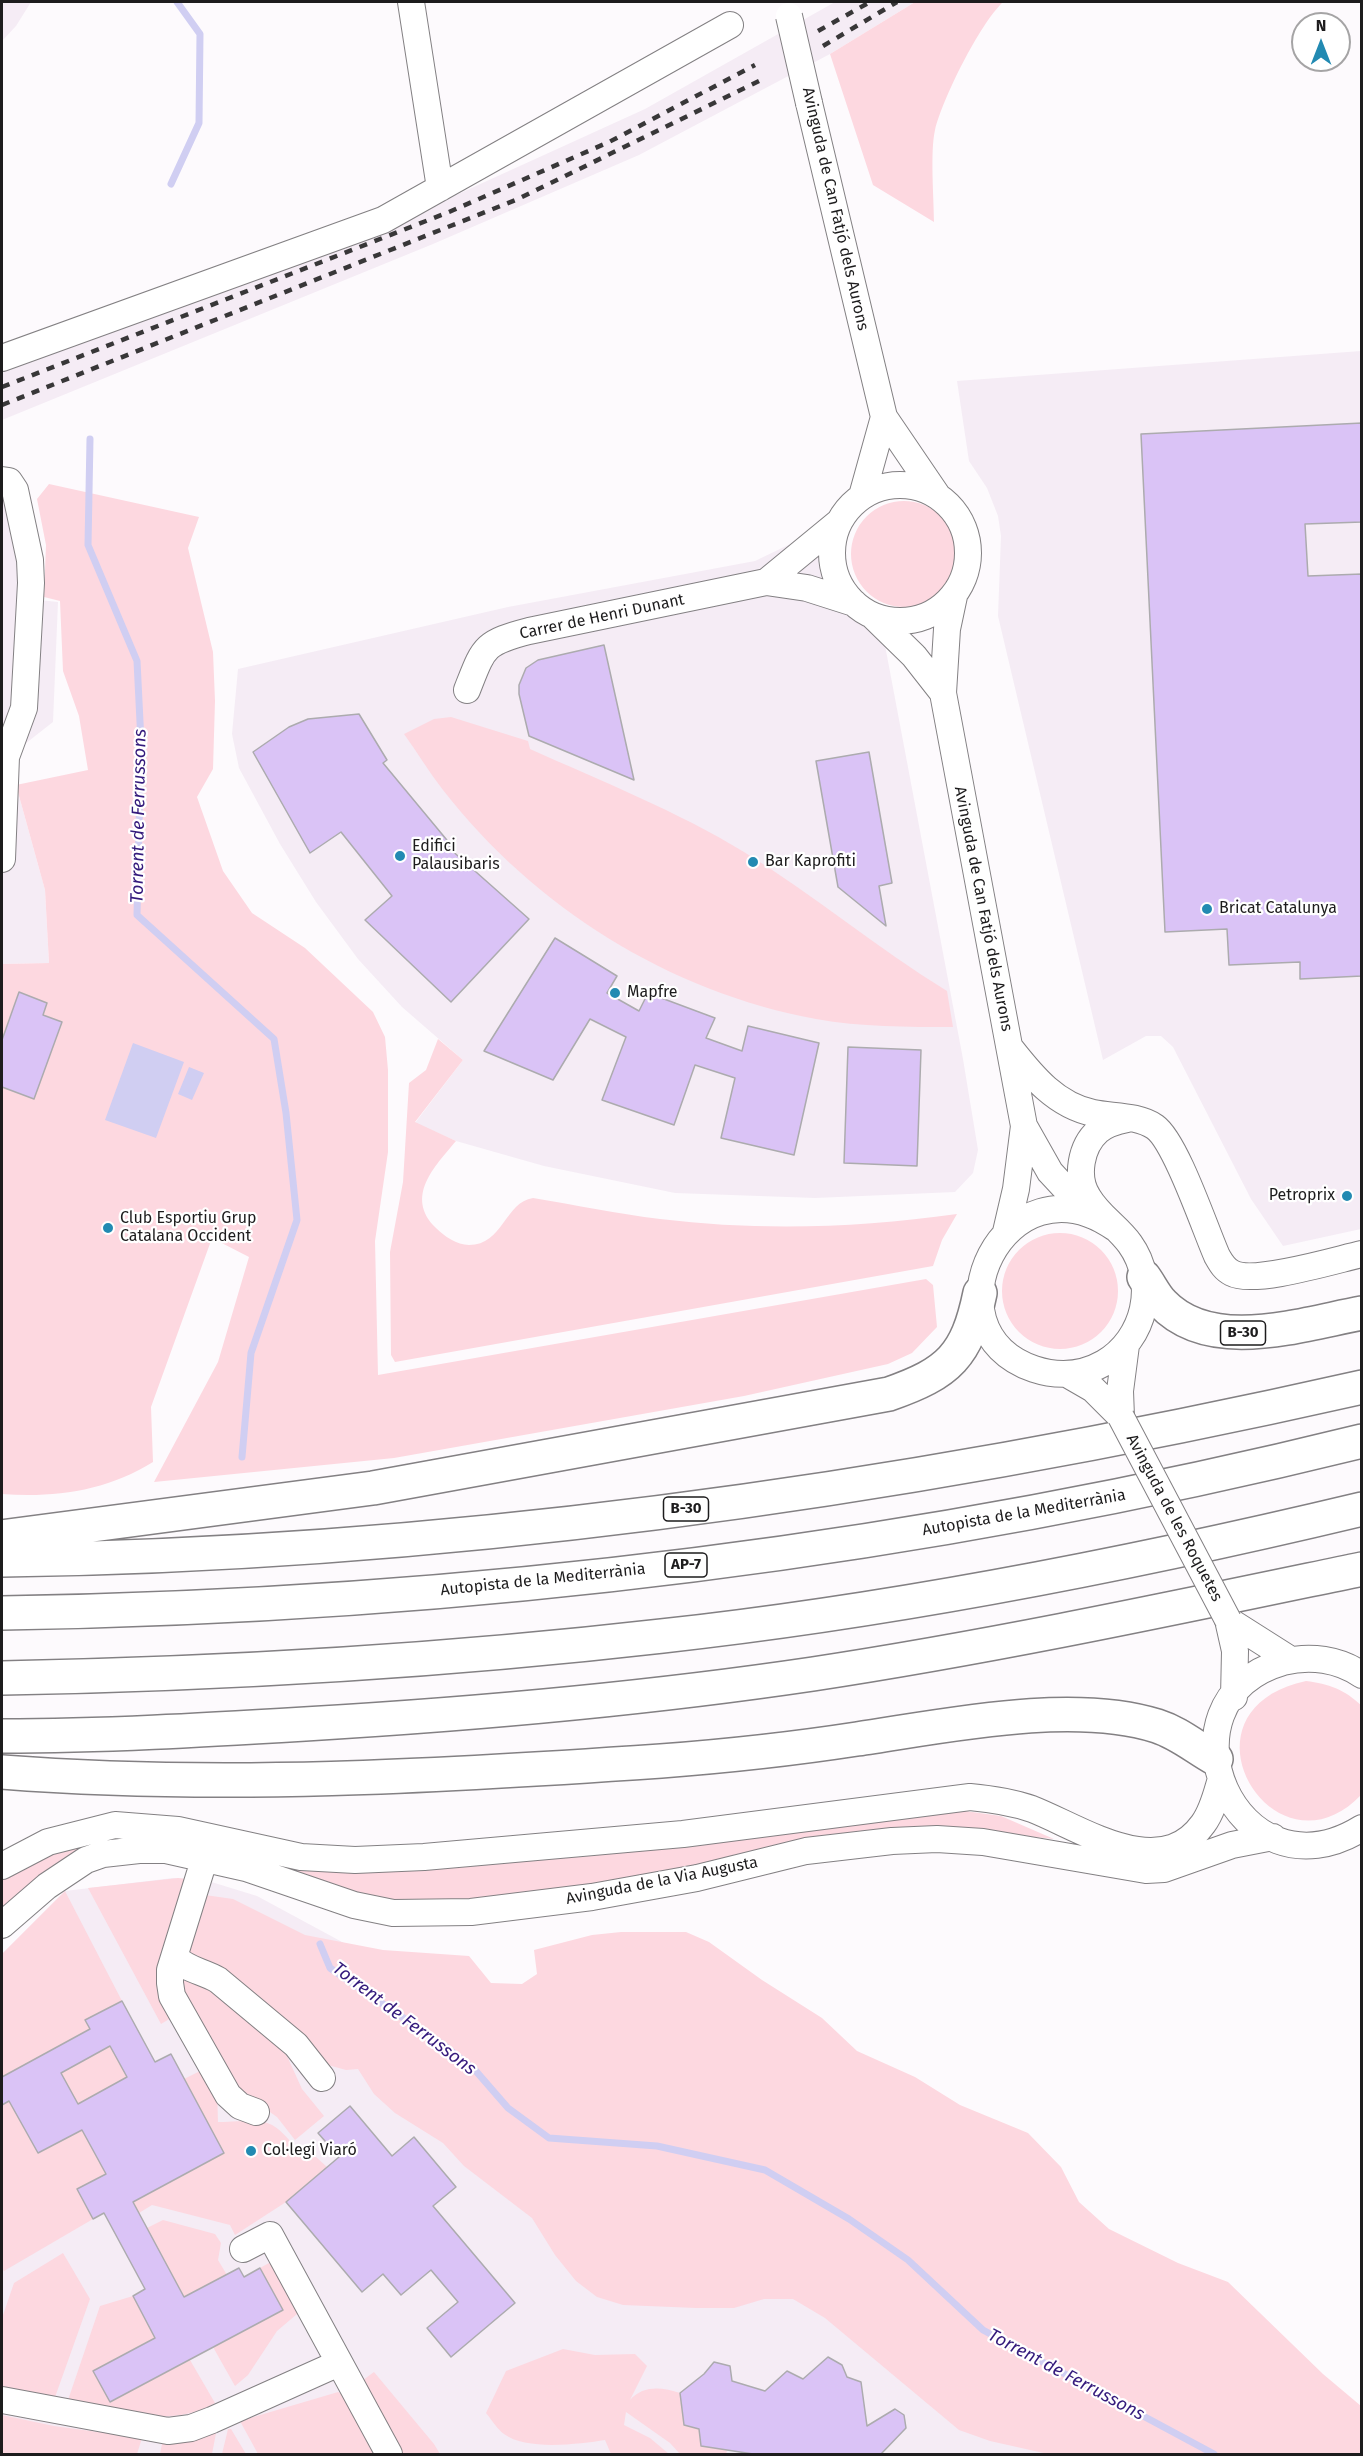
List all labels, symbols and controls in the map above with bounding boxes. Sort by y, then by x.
north arrow [1291,12,1351,72]
text: N [1316,16,1326,35]
street label: Avinguda de Can Fatjó dels Aurons [798,86,872,332]
street label: Carrer de Henri Dunant [518,590,686,644]
water label: Torrent de Ferrussons [127,729,151,903]
street label: Avinguda de Can Fatjó dels Aurons [950,785,1016,1033]
place label: Edifici Palausibaris [412,837,500,875]
marker: Edifici Palausibaris [393,849,407,863]
place label: Bar Kaprofiti [765,852,856,872]
marker: Bar Kaprofiti [746,855,760,869]
place label: Bricat Catalunya [1219,899,1337,919]
marker: Bricat Catalunya [1200,902,1214,916]
place label: Mapfre [627,983,677,1003]
marker: Mapfre [608,986,622,1000]
place label: Petroprix [1269,1186,1335,1206]
marker: Petroprix [1340,1189,1354,1203]
place label: Club Esportiu Grup Catalana Occident [120,1209,256,1247]
marker: Club Esportiu Grup Catalana Occident [101,1221,115,1235]
road number: B-30 [1220,1321,1266,1345]
street label: Avinguda de les Roquetes [1122,1431,1226,1605]
street label: Autopista de la Mediterrània [921,1486,1127,1540]
road number: B-30 [664,1497,708,1521]
road number: AP-7 [665,1553,707,1577]
street label: Autopista de la Mediterrània [439,1560,647,1600]
street label: Avinguda de la Via Augusta [564,1853,760,1909]
water label: Torrent de Ferrussons [328,1958,480,2080]
place label: Col·legi Viaró [263,2141,357,2161]
marker: Col·legi Viaró [244,2144,258,2158]
water label: Torrent de Ferrussons [984,2325,1148,2425]

